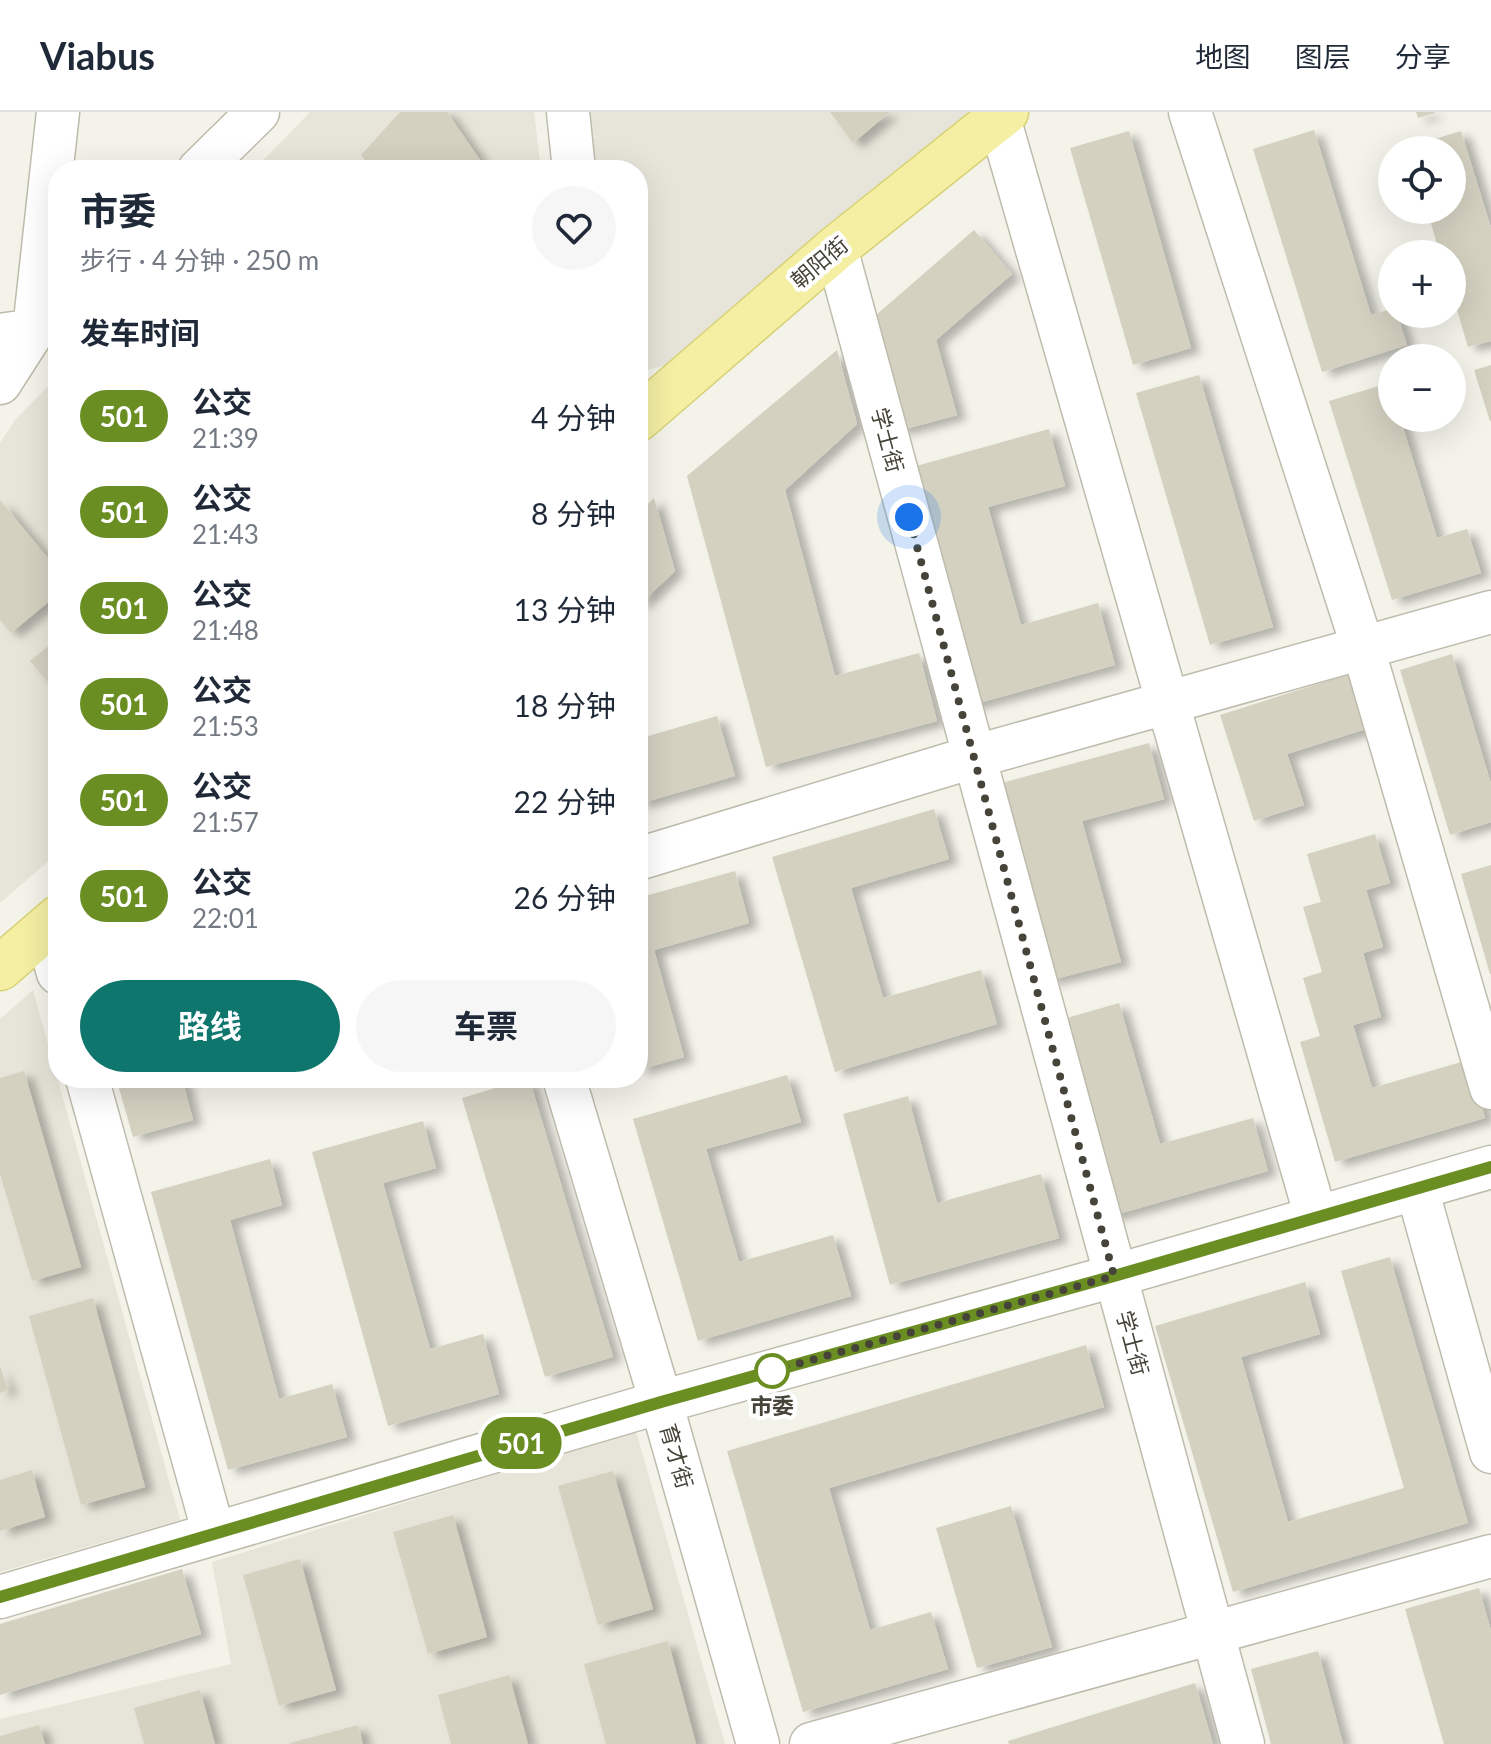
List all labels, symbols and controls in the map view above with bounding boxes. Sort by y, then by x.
text: Viabus [40,32,155,78]
text: 地图 [1195,39,1251,73]
text: 图层 [1295,39,1351,73]
text: 分享 [1395,39,1451,73]
map controls [1378,136,1466,432]
button: locate [1378,136,1466,224]
button: heart [532,186,616,270]
text: 市委 [80,187,156,233]
street label: 朝阳街 [785,230,853,294]
button: + [1378,240,1466,328]
text: 步行 · 4 分钟 · 250 m [80,244,319,276]
text: 发车时间 [80,314,200,350]
button: − [1378,344,1466,432]
text: 公交 [192,383,252,419]
text: 501 [100,399,148,433]
text: 4 分钟 [531,399,616,435]
street label: 学士街 [866,405,910,475]
text: 21:39 [192,422,259,454]
text: 公交 [192,479,252,515]
text: 501 [100,495,148,529]
text: 8 分钟 [531,495,616,531]
your location [889,497,929,537]
text: 21:43 [192,518,259,550]
text: 公交 [192,575,252,611]
text: 501 [100,591,148,625]
text: 13 分钟 [514,591,616,627]
text: 21:48 [192,614,259,646]
text: 公交 [192,671,252,707]
text: 501 [100,687,148,721]
text: 18 分钟 [514,687,616,723]
text: 21:53 [192,710,259,742]
text: 公交 [192,767,252,803]
text: 501 [100,783,148,817]
text: 22 分钟 [514,783,616,819]
text: 21:57 [192,806,259,838]
text: 公交 [192,863,252,899]
text: 501 [100,879,148,913]
text: 26 分钟 [514,879,616,915]
text: 22:01 [192,902,259,934]
button: 路线 [80,980,340,1072]
button: 车票 [356,980,616,1072]
street label: 学士街 [1111,1308,1155,1378]
marker: 市委 [755,1354,789,1388]
place label: 市委 [750,1392,794,1419]
line badge: 501 [475,1417,567,1469]
street label: 育才街 [655,1421,699,1491]
text: 501 [497,1426,545,1460]

